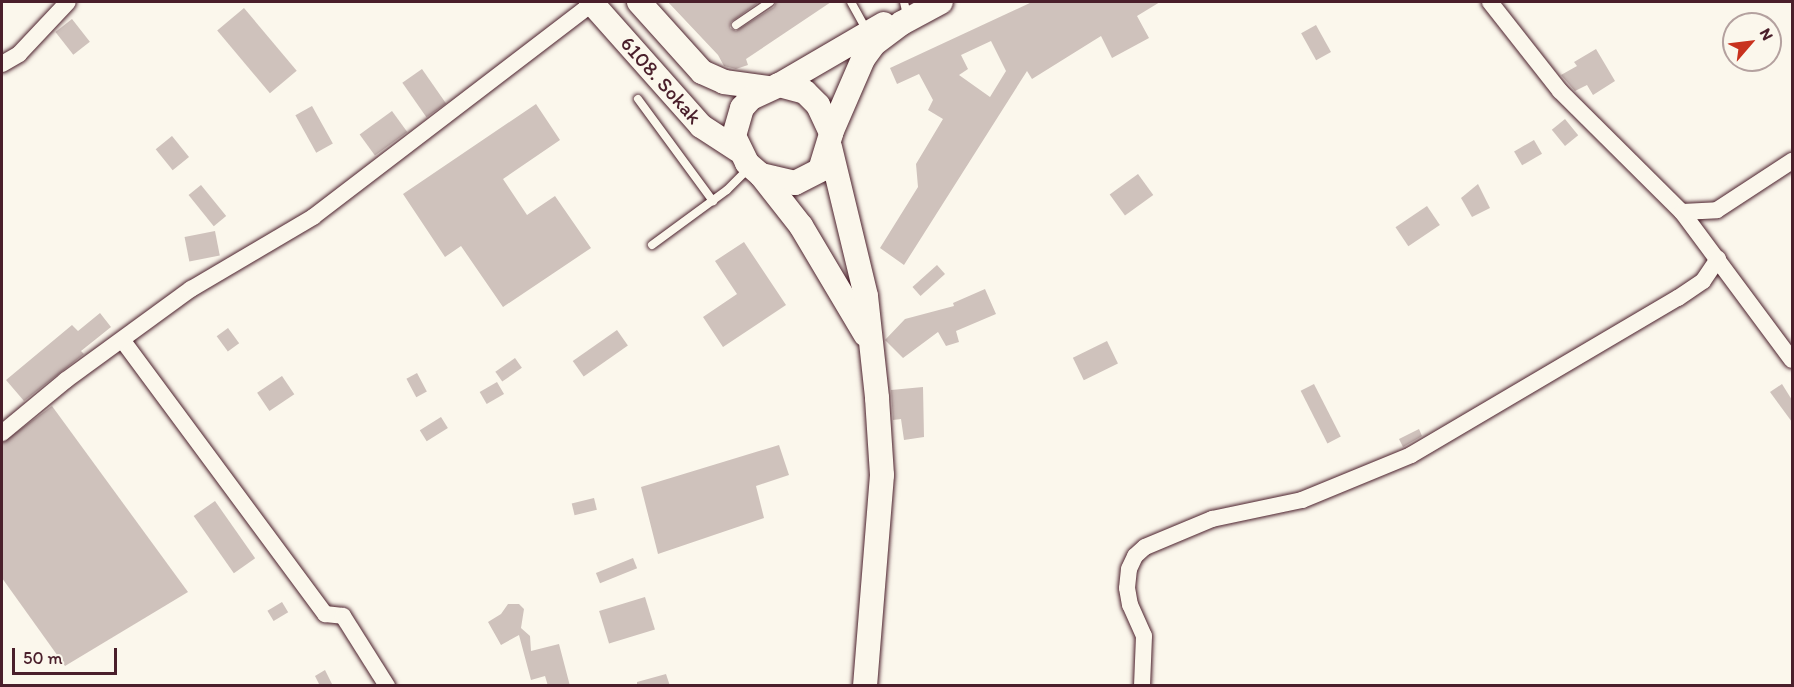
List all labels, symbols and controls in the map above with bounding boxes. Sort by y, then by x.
north arrow [1722,12,1782,72]
text: N [1756,25,1777,43]
street label: 6108. Sokak [615,31,707,129]
scale bar [15,636,120,674]
text: 50 m [23,647,63,669]

